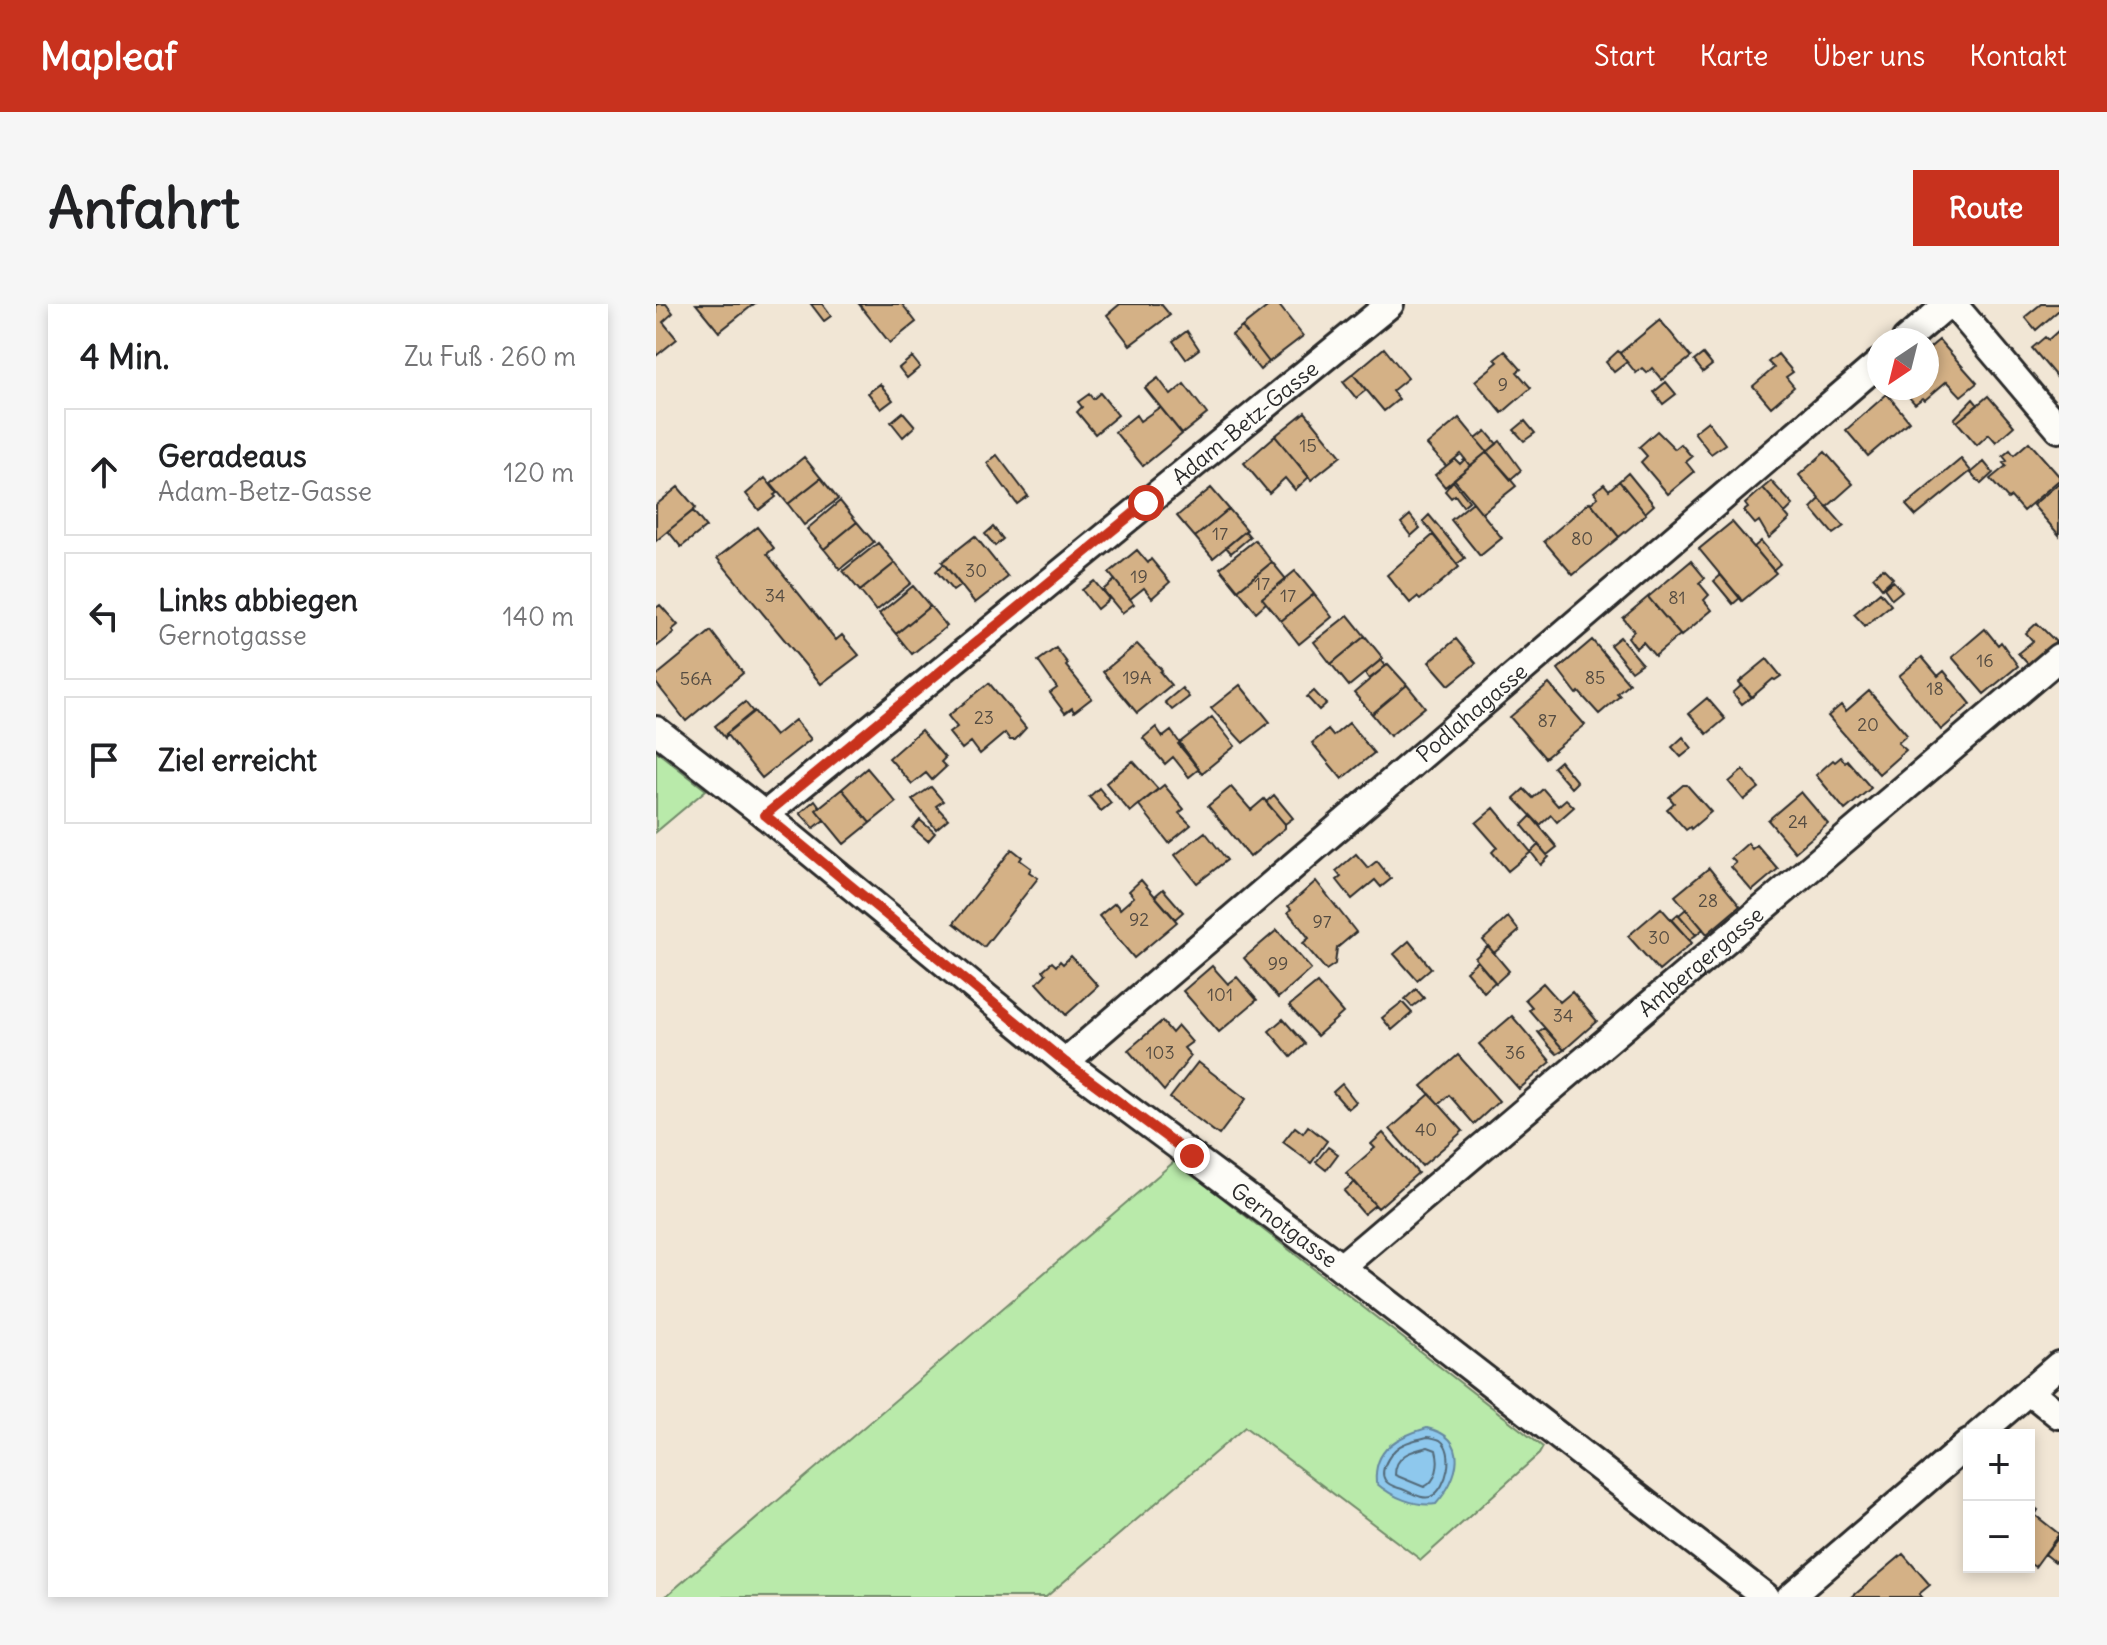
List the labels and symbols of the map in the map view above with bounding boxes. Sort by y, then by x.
north arrow [1867,328,1939,400]
street label: Adam-Betz-Gasse [1166,354,1324,491]
house number: 9 [1498,373,1508,396]
house number: 15 [1299,434,1317,457]
route start [1128,485,1164,521]
house number: 17 [1212,522,1228,545]
house number: 80 [1571,527,1593,550]
house number: 30 [965,559,987,582]
house number: 19 [1130,565,1148,588]
house number: 17 [1254,572,1270,595]
house number: 34 [765,584,785,607]
house number: 17 [1280,584,1296,607]
house number: 81 [1668,586,1686,609]
house number: 16 [1976,649,1994,672]
street label: Podlahagasse [1410,657,1533,768]
house number: 19A [1122,666,1152,689]
house number: 85 [1585,666,1605,689]
house number: 56A [680,667,712,690]
house number: 18 [1926,677,1944,700]
house number: 23 [974,706,994,729]
house number: 87 [1537,709,1557,732]
house number: 20 [1857,713,1879,736]
house number: 24 [1788,810,1808,833]
house number: 28 [1698,889,1718,912]
street label: Ambergergasse [1632,900,1769,1022]
house number: 92 [1129,908,1149,931]
house number: 97 [1312,910,1332,933]
house number: 30 [1648,926,1670,949]
house number: 99 [1268,952,1288,975]
house number: 101 [1207,983,1233,1006]
house number: 34 [1553,1004,1573,1027]
house number: 103 [1145,1041,1175,1064]
house number: 36 [1505,1041,1525,1064]
house number: 40 [1415,1118,1437,1141]
route end [1174,1138,1210,1174]
street label: Gernotgasse [1225,1176,1343,1274]

